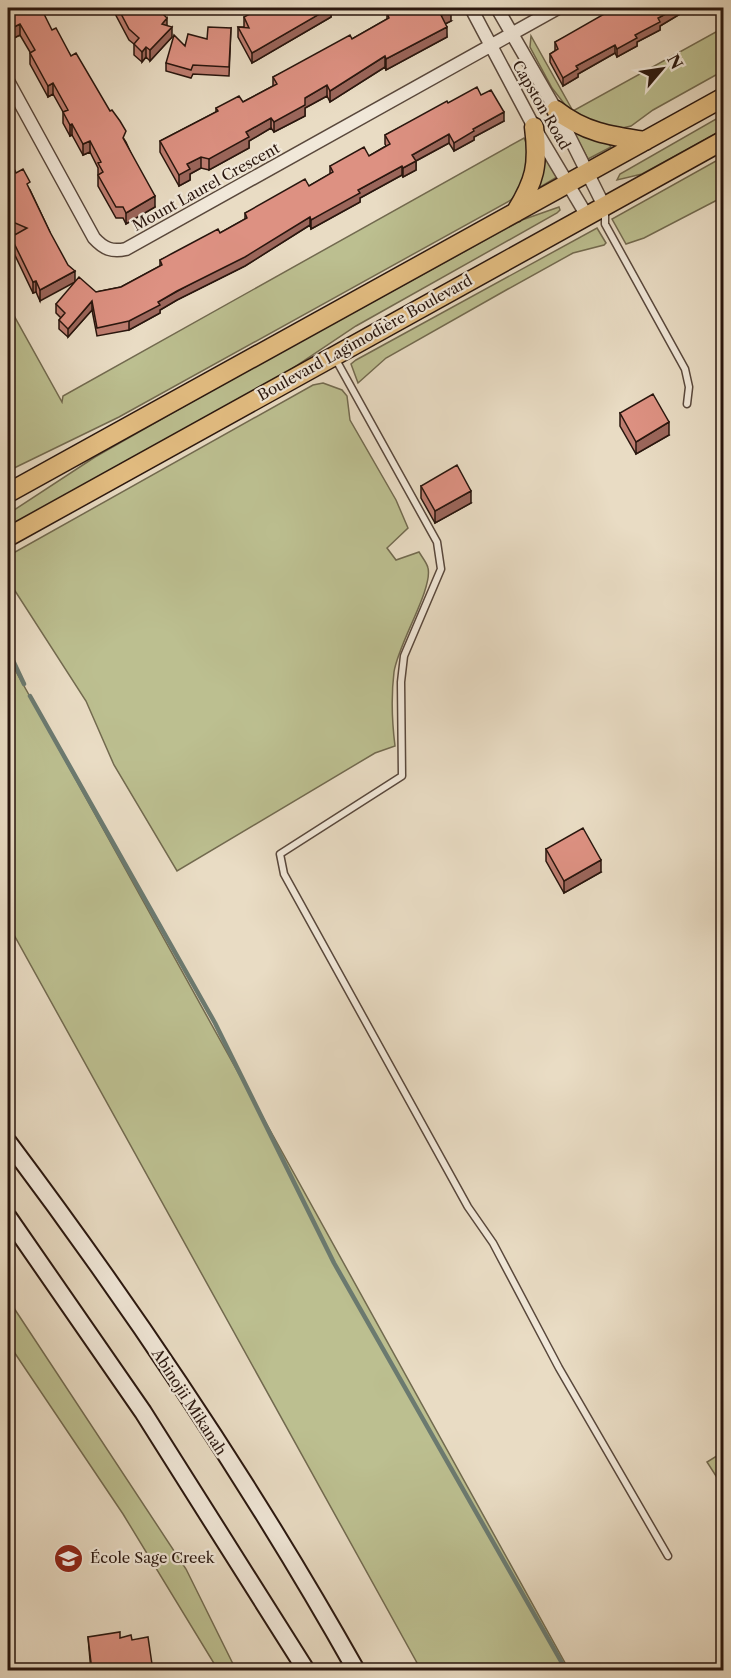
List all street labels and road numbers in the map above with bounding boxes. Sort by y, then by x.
street label: Capston Road [508,57,575,153]
street label: Mount Laurel Crescent [129,138,283,235]
street label: Boulevard Lagimodière Boulevard [254,270,475,405]
street label: Abinojii Mikanah [147,1344,231,1459]

